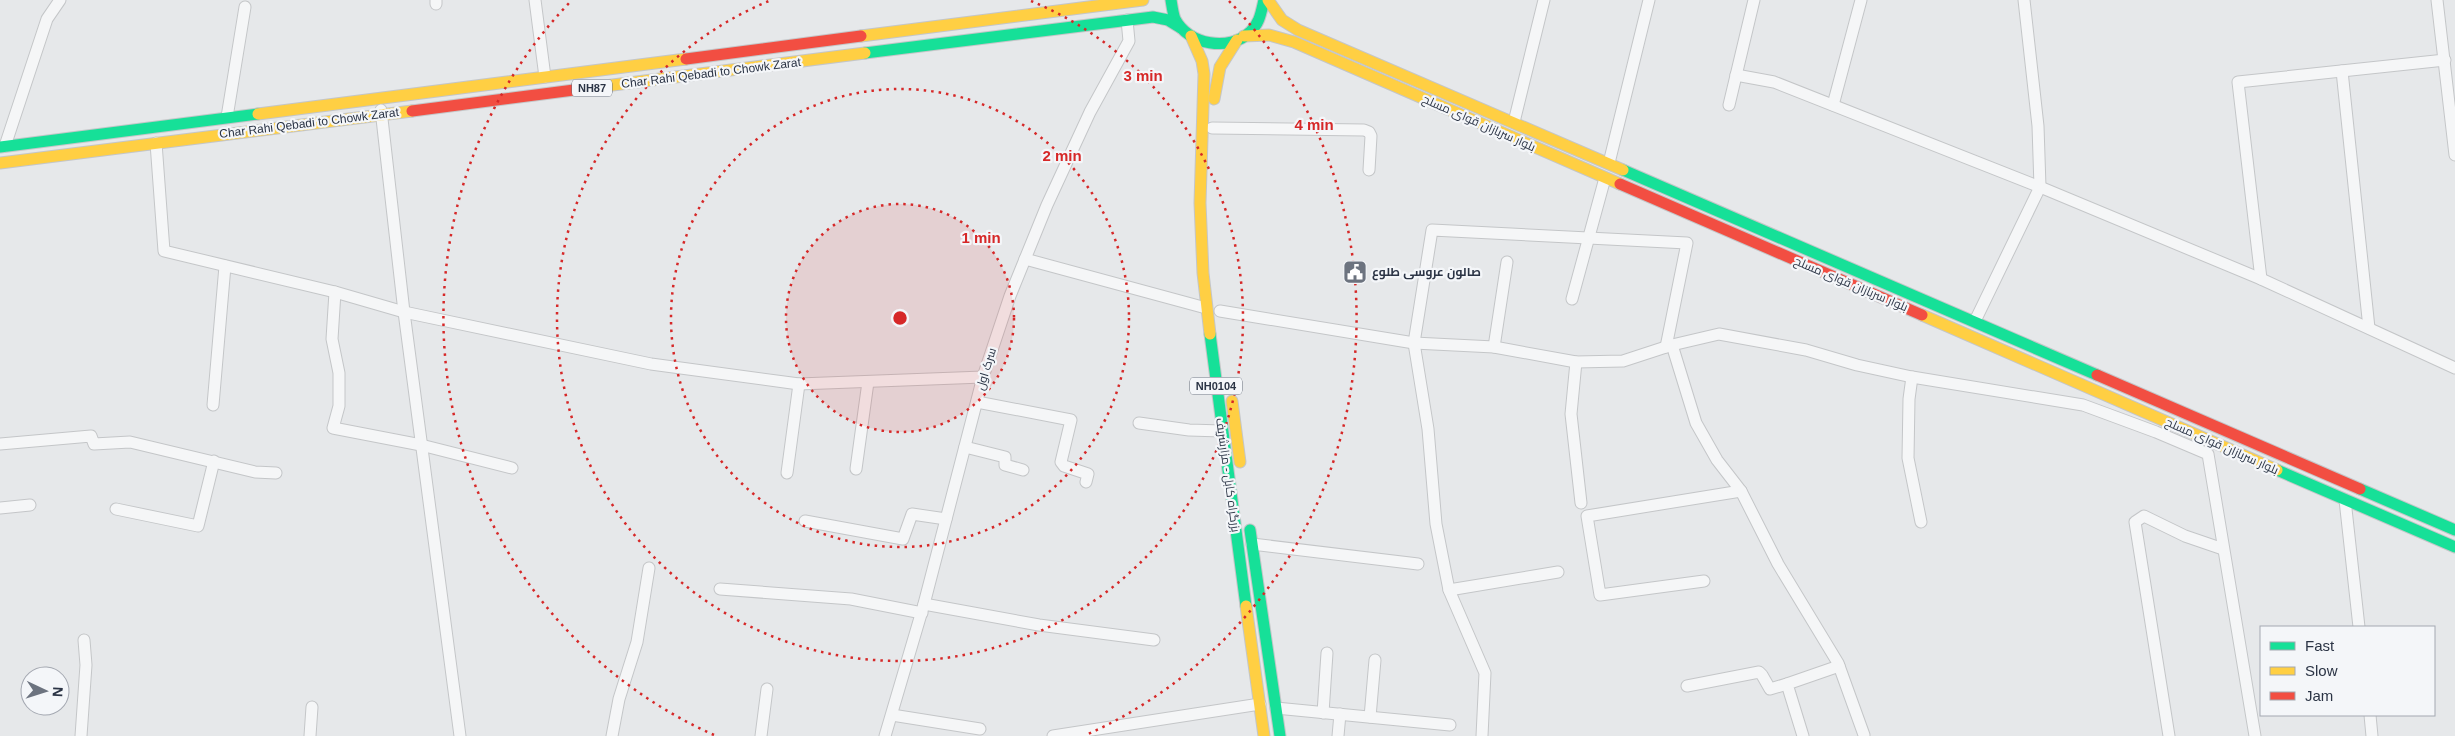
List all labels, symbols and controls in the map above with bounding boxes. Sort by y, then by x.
street label: Char Rahi Qebadi to Chowk Zarat [620,55,802,91]
text: 3 min [1123,67,1163,84]
road number: NH87 [572,80,612,96]
street label: بلوار سربازان قوای مسلح [1420,92,1538,155]
street label: Char Rahi Qebadi to Chowk Zarat [218,105,400,141]
text: 4 min [1294,116,1334,133]
text: 2 min [1042,147,1082,164]
text: 1 min [961,229,1001,246]
street label: بلوار سربازان قوای مسلح [1792,254,1910,315]
public building icon: صالون عروسی طلوع [1342,259,1368,285]
place label: صالون عروسی طلوع [1372,265,1481,281]
centre of rings [891,309,909,327]
street label: سرک اول [973,346,999,392]
road number: NH0104 [1190,378,1242,394]
street label: بلوار سربازان قوای مسلح [2163,415,2281,478]
street label: بزرگراه کابل - مزارشریف [1213,417,1243,533]
legend [2260,626,2435,716]
text: Fast [2305,637,2335,654]
text: Slow [2305,662,2338,679]
north arrow [20,666,70,716]
text: N [50,686,66,698]
text: Jam [2305,687,2333,704]

